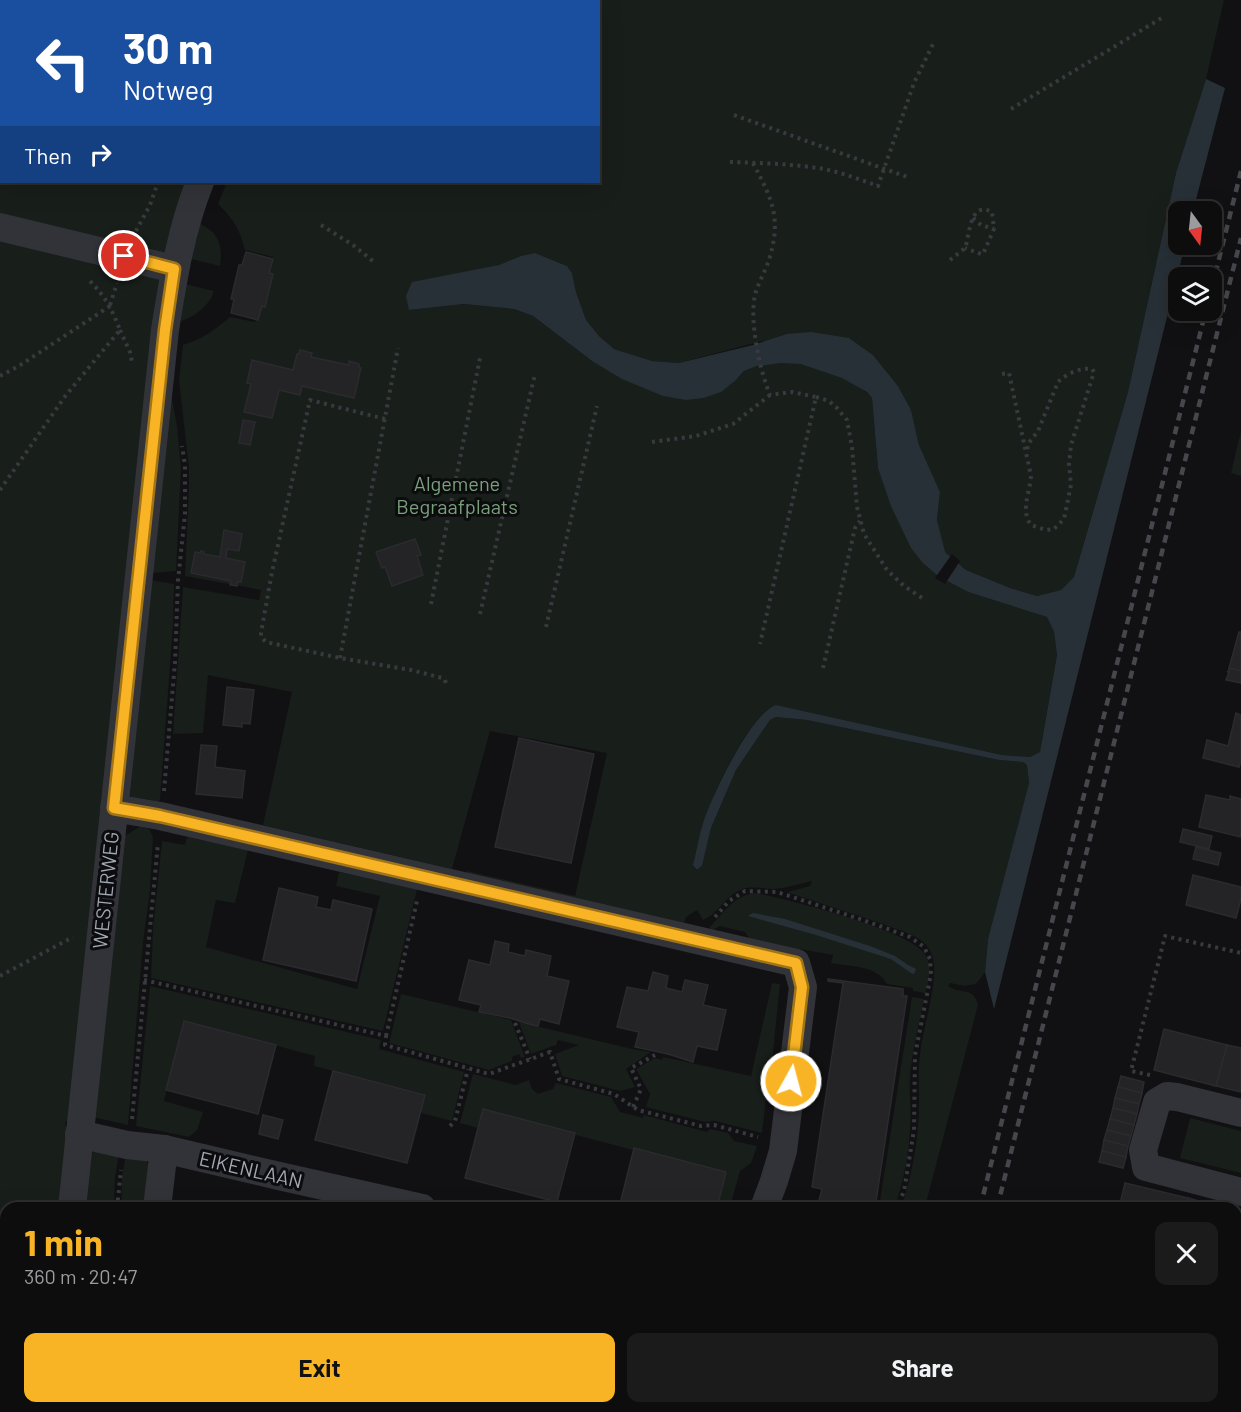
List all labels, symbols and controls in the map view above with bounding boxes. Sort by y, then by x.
text: 30 m [123,22,213,72]
icon: left [24,24,102,102]
text: Notweg [123,73,213,105]
icon: right [84,138,117,171]
text: Then [24,142,72,168]
north arrow [1168,201,1222,255]
map controls [1168,201,1222,321]
pin [98,230,149,281]
icon: arrive [107,239,140,272]
button: layers [1168,267,1222,321]
park label: Algemene Begraafplaats [396,471,518,518]
street label: WESTERWEG [87,830,123,950]
position arrow [759,1049,823,1113]
street label: EIKENLAAN [197,1145,305,1193]
text: 1 min [24,1220,103,1263]
button: close [1155,1222,1218,1285]
text: 360 m · 20:47 [24,1264,137,1288]
button: Exit [24,1333,615,1402]
button: Share [627,1333,1218,1402]

